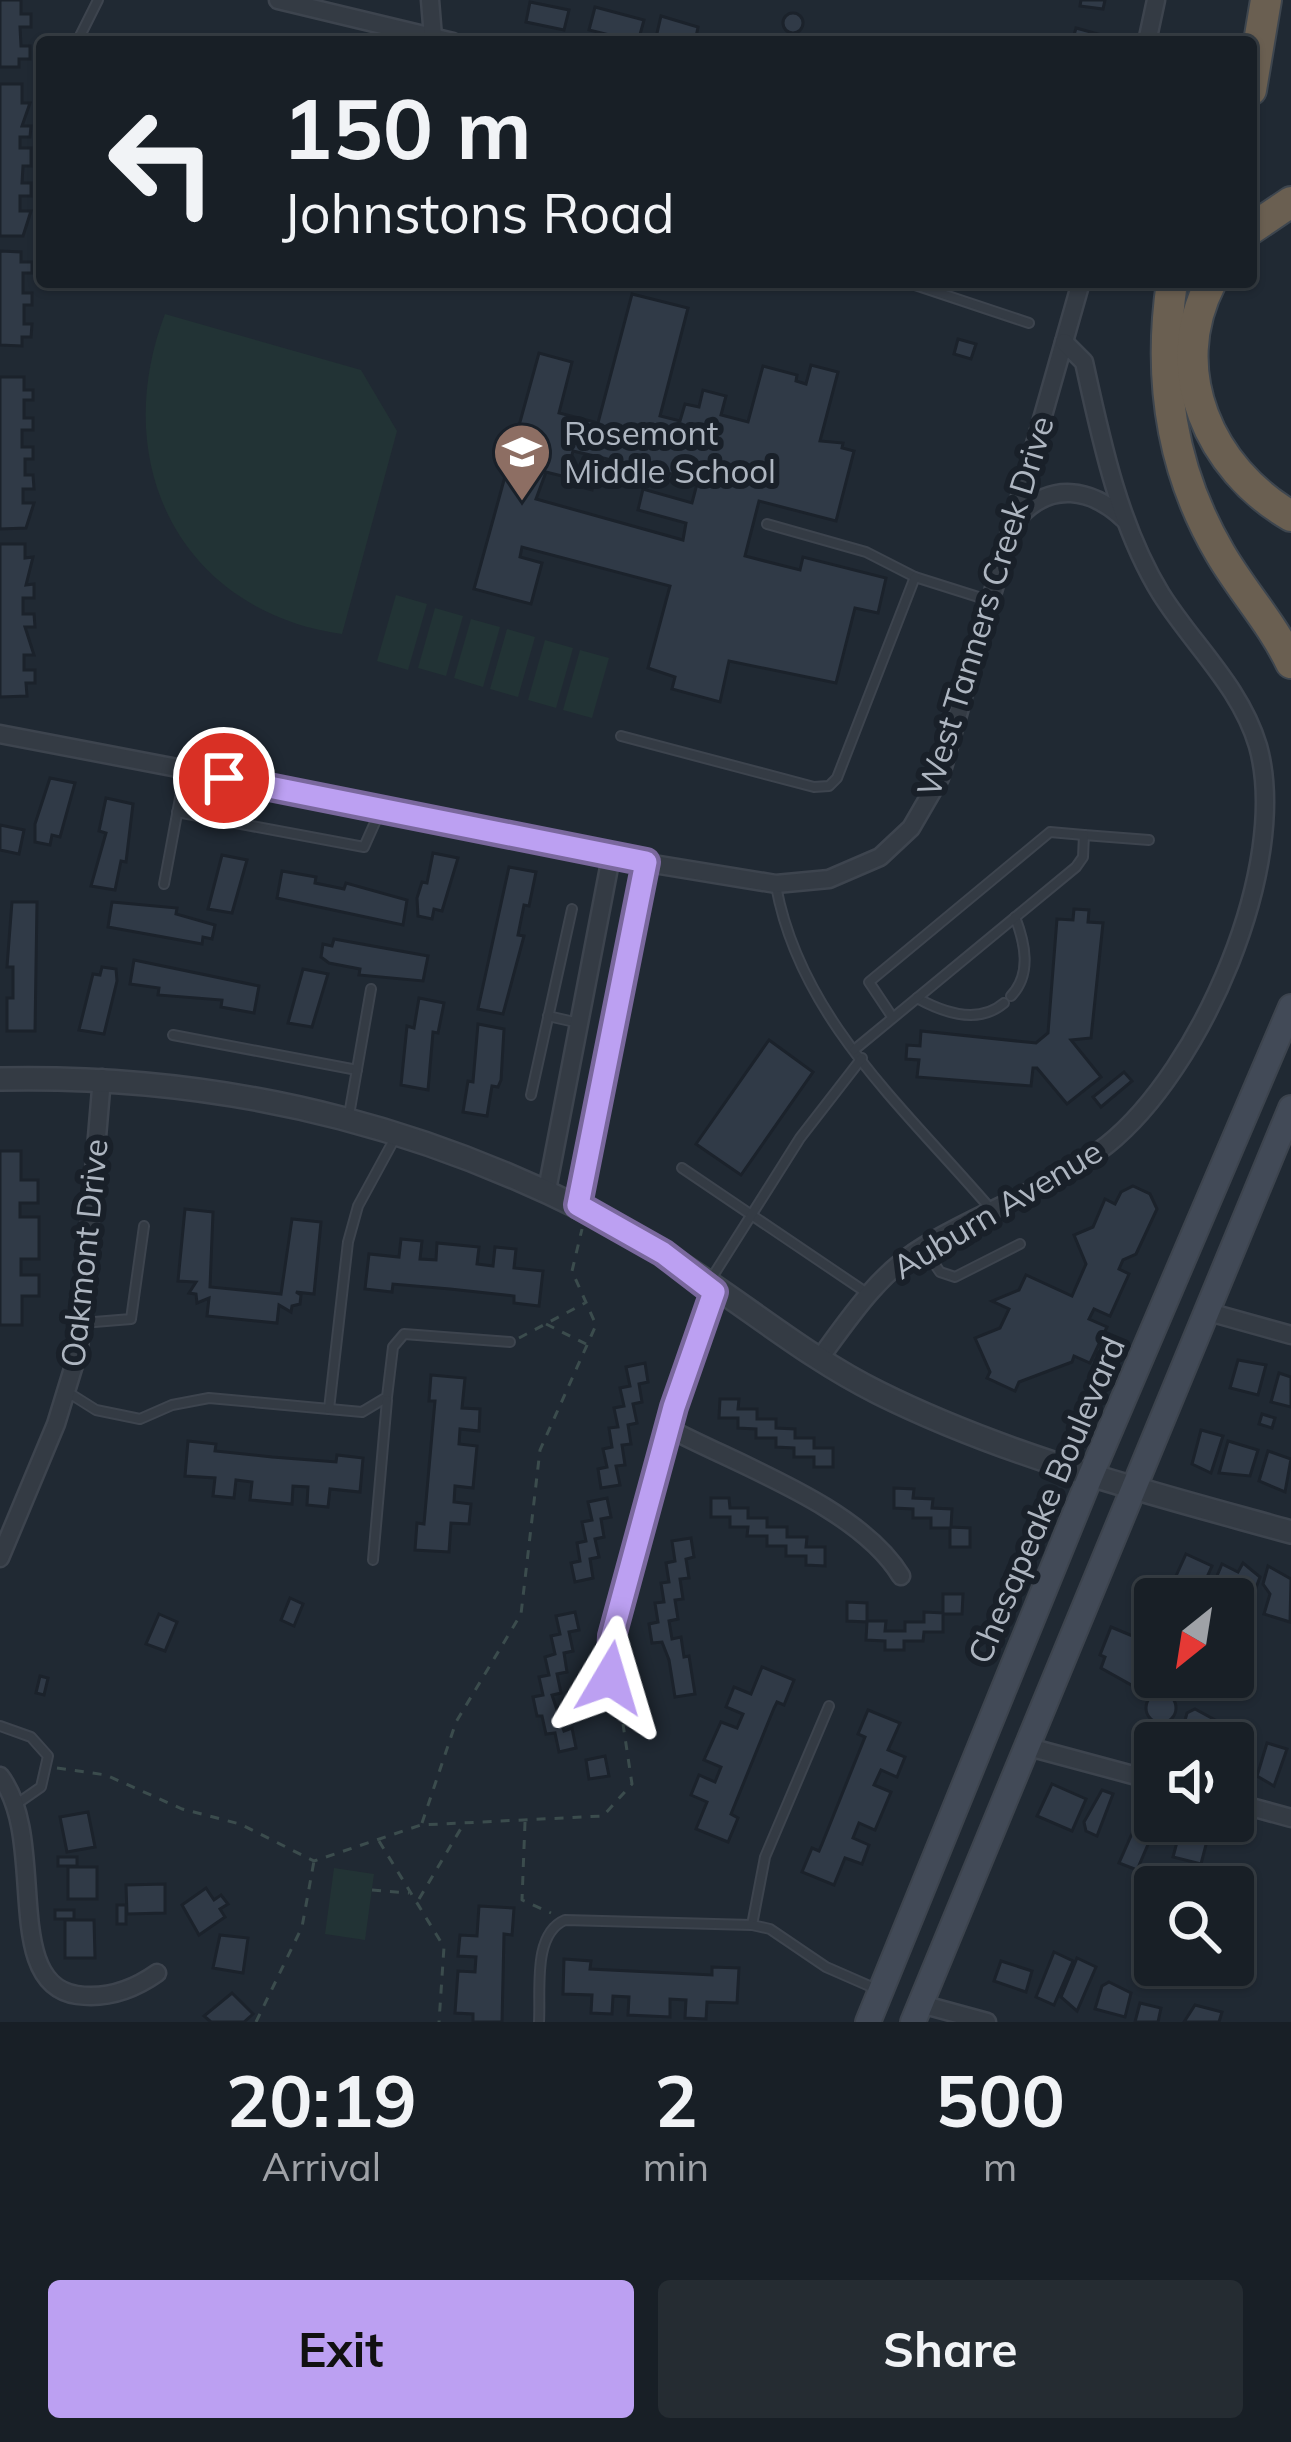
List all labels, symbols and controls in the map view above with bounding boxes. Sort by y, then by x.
text: 150 m [282,75,532,180]
icon: left [84,84,240,240]
text: Johnstons Road [282,179,675,247]
street label: West Tanners Creek Drive [907,411,1062,801]
place label: Rosemont Middle School [564,412,776,491]
school or university icon: Rosemont Middle School [491,421,553,503]
pin [173,727,275,829]
icon: arrive [191,745,257,811]
street label: Auburn Avenue [885,1130,1109,1287]
street label: Oakmont Drive [51,1137,116,1369]
street label: Chesapeake Boulevard [958,1330,1133,1669]
north arrow [1134,1578,1254,1698]
map controls [1134,1578,1254,1986]
position arrow [547,1615,673,1741]
button: sound [1134,1722,1254,1842]
button: search [1134,1866,1254,1986]
text: 20:19 [226,2055,417,2145]
text: 2 [654,2055,698,2145]
text: 500 [935,2055,1065,2145]
text: Arrival [262,2142,381,2191]
text: min [643,2142,709,2191]
text: m [983,2142,1017,2191]
button: Exit [48,2280,634,2418]
button: Share [658,2280,1243,2418]

